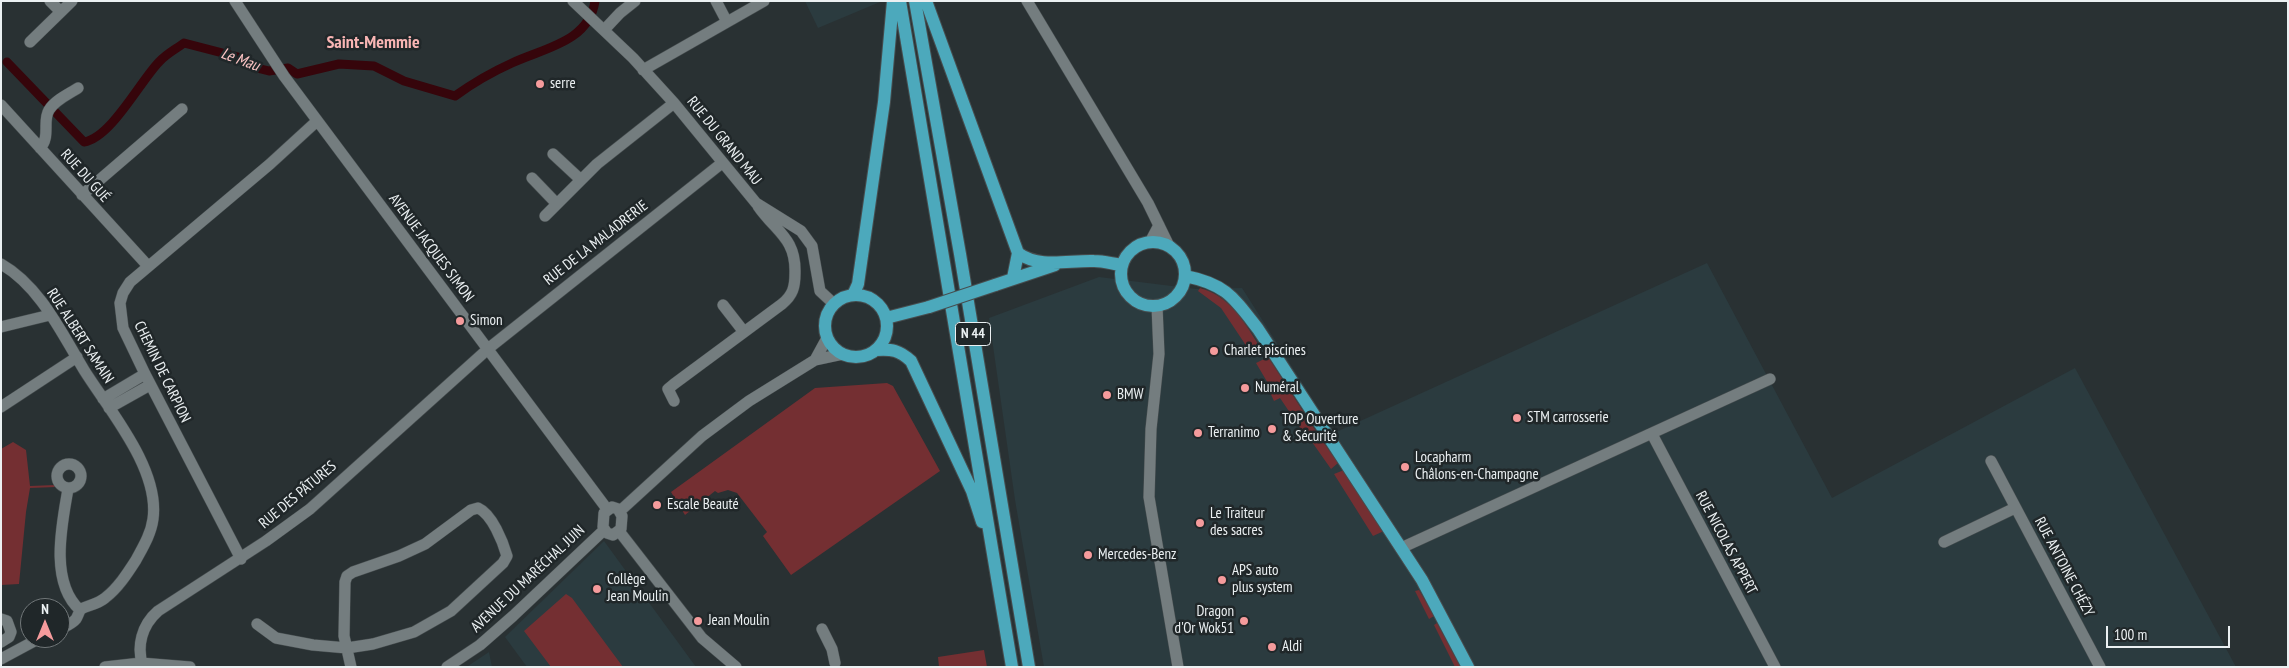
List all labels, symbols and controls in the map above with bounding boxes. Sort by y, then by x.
district label: Saint-Memmie [326,32,420,54]
water label: Le Mau [218,44,262,76]
place label: serre [550,75,576,93]
marker: serre [534,78,546,90]
street label: RUE DU GRAND MAU [683,93,765,189]
street label: RUE DU GUÉ [57,146,113,206]
street label: AVENUE JACQUES SIMON [385,191,477,305]
street label: RUE DE LA MALADRERIE [540,197,652,289]
street label: RUE ALBERT SAMAIN [43,285,117,387]
place label: Simon [470,312,503,330]
marker: Simon [454,315,466,327]
street label: CHEMIN DE CARPION [130,318,194,426]
road number: N 44 [956,322,990,346]
place label: Charlet piscines [1224,342,1306,360]
marker: Charlet piscines [1208,345,1220,357]
place label: Numéral [1255,379,1299,397]
marker: Numéral [1239,382,1251,394]
place label: BMW [1117,386,1144,404]
marker: BMW [1101,389,1113,401]
place label: STM carrosserie [1527,409,1609,427]
place label: TOP Ouverture & Sécurité [1282,411,1358,446]
marker: STM carrosserie [1511,412,1523,424]
marker: TOP Ouverture & Sécurité [1266,423,1278,435]
place label: Terranimo [1208,424,1260,442]
marker: Terranimo [1192,427,1204,439]
place label: Locapharm Châlons-en-Champagne [1415,449,1539,484]
street label: RUE DES PÂTURES [256,457,340,533]
marker: Locapharm Châlons-en-Champagne [1399,461,1411,473]
street label: RUE NICOLAS APPERT [1691,488,1761,598]
place label: Escale Beauté [667,496,739,514]
marker: Escale Beauté [651,499,663,511]
place label: Le Traiteur des sacres [1210,505,1265,540]
street label: RUE ANTOINE CHÉZY [2030,514,2098,620]
marker: Le Traiteur des sacres [1194,517,1206,529]
street label: AVENUE DU MARÉCHAL JUIN [467,522,589,636]
place label: Mercedes-Benz [1098,546,1177,564]
marker: Mercedes-Benz [1082,549,1094,561]
place label: APS auto plus system [1232,562,1293,597]
place label: Collège Jean Moulin [607,571,668,606]
marker: APS auto plus system [1216,574,1228,586]
marker: Collège Jean Moulin [591,583,603,595]
north arrow [20,598,70,648]
text: N [41,600,49,618]
place label: Dragon d'Or Wok51 [1174,603,1234,638]
place label: Jean Moulin [708,612,769,630]
marker: Jean Moulin [692,615,704,627]
marker: Dragon d'Or Wok51 [1238,615,1250,627]
scale bar [2109,616,2233,648]
text: 100 m [2114,625,2147,644]
place label: Aldi [1282,638,1302,656]
marker: Aldi [1266,641,1278,653]

